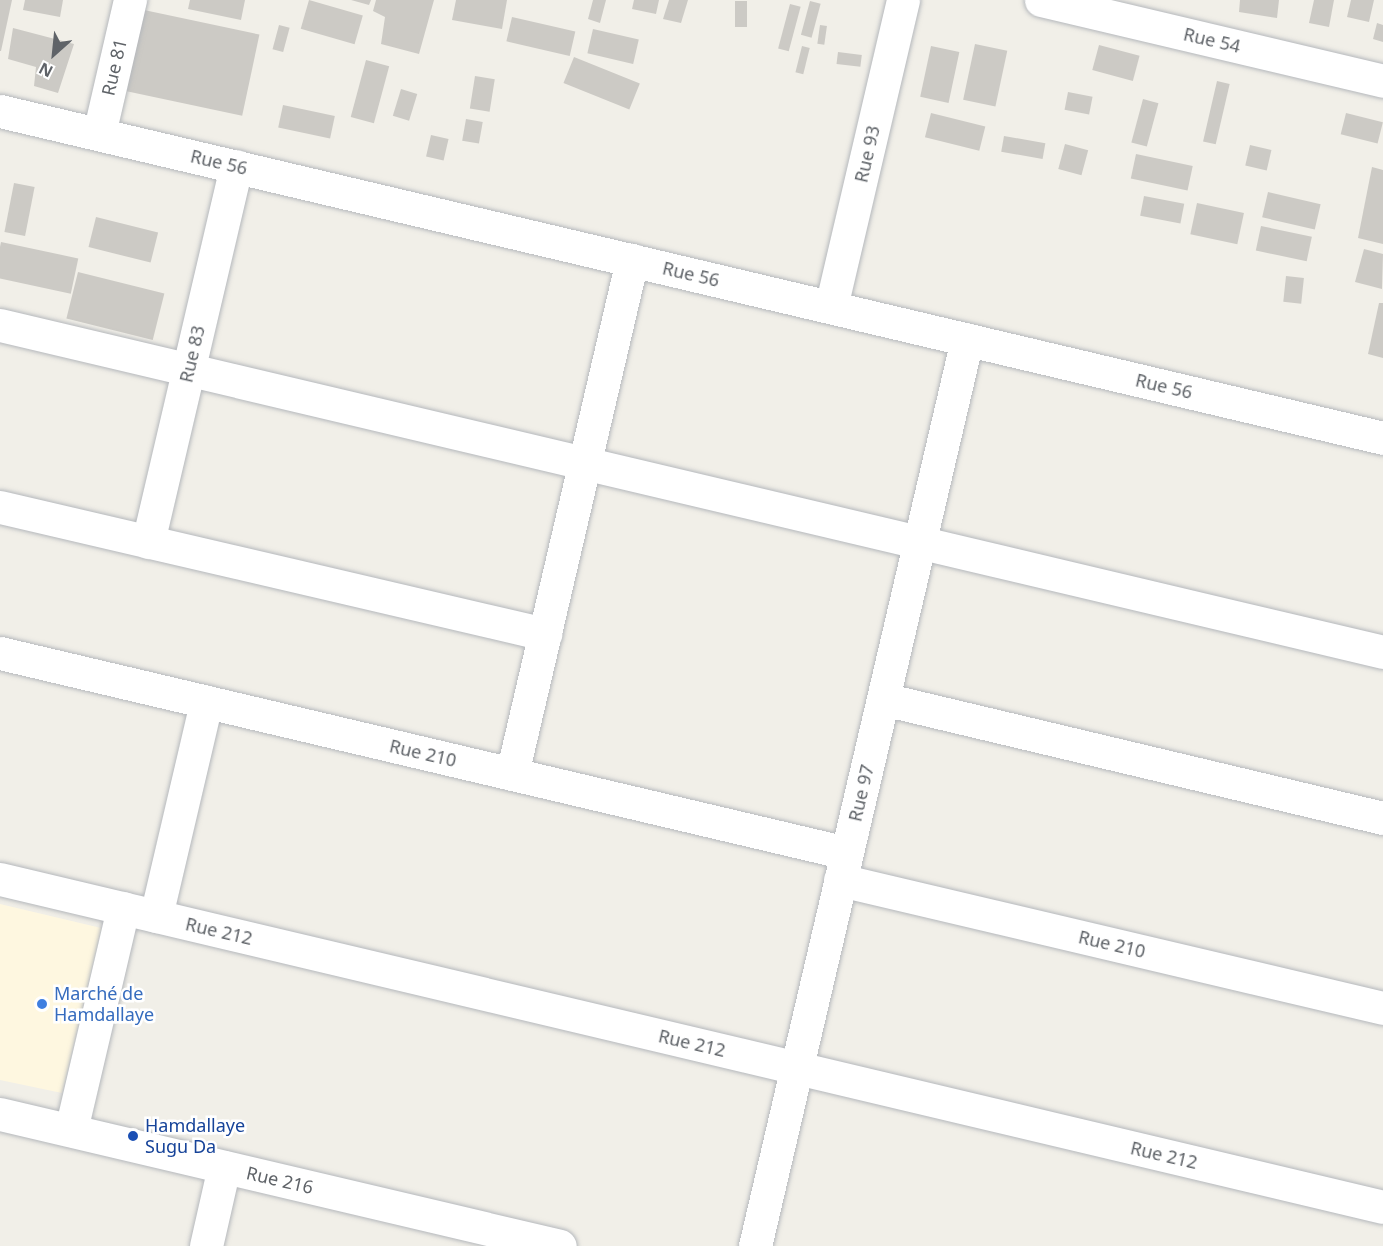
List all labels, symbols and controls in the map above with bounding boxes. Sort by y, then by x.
street label: Rue 54 [1181,23,1243,57]
north arrow [24,24,84,84]
street label: Rue 81 [97,36,131,98]
text: N [35,57,57,83]
street label: Rue 93 [850,123,884,185]
street label: Rue 56 [188,145,250,179]
street label: Rue 56 [660,257,722,291]
street label: Rue 83 [175,323,209,385]
street label: Rue 56 [1133,369,1195,403]
street label: Rue 210 [387,735,459,771]
street label: Rue 97 [844,762,878,824]
street label: Rue 212 [183,913,255,949]
street label: Rue 210 [1076,926,1148,962]
place label: Marché de Hamdallaye [54,983,154,1026]
marker: Marché de Hamdallaye [35,997,49,1011]
street label: Rue 212 [656,1025,728,1061]
place label: Hamdallaye Sugu Da [145,1115,245,1158]
marker: Hamdallaye Sugu Da [126,1129,140,1143]
street label: Rue 212 [1128,1137,1200,1173]
street label: Rue 216 [244,1162,316,1198]

